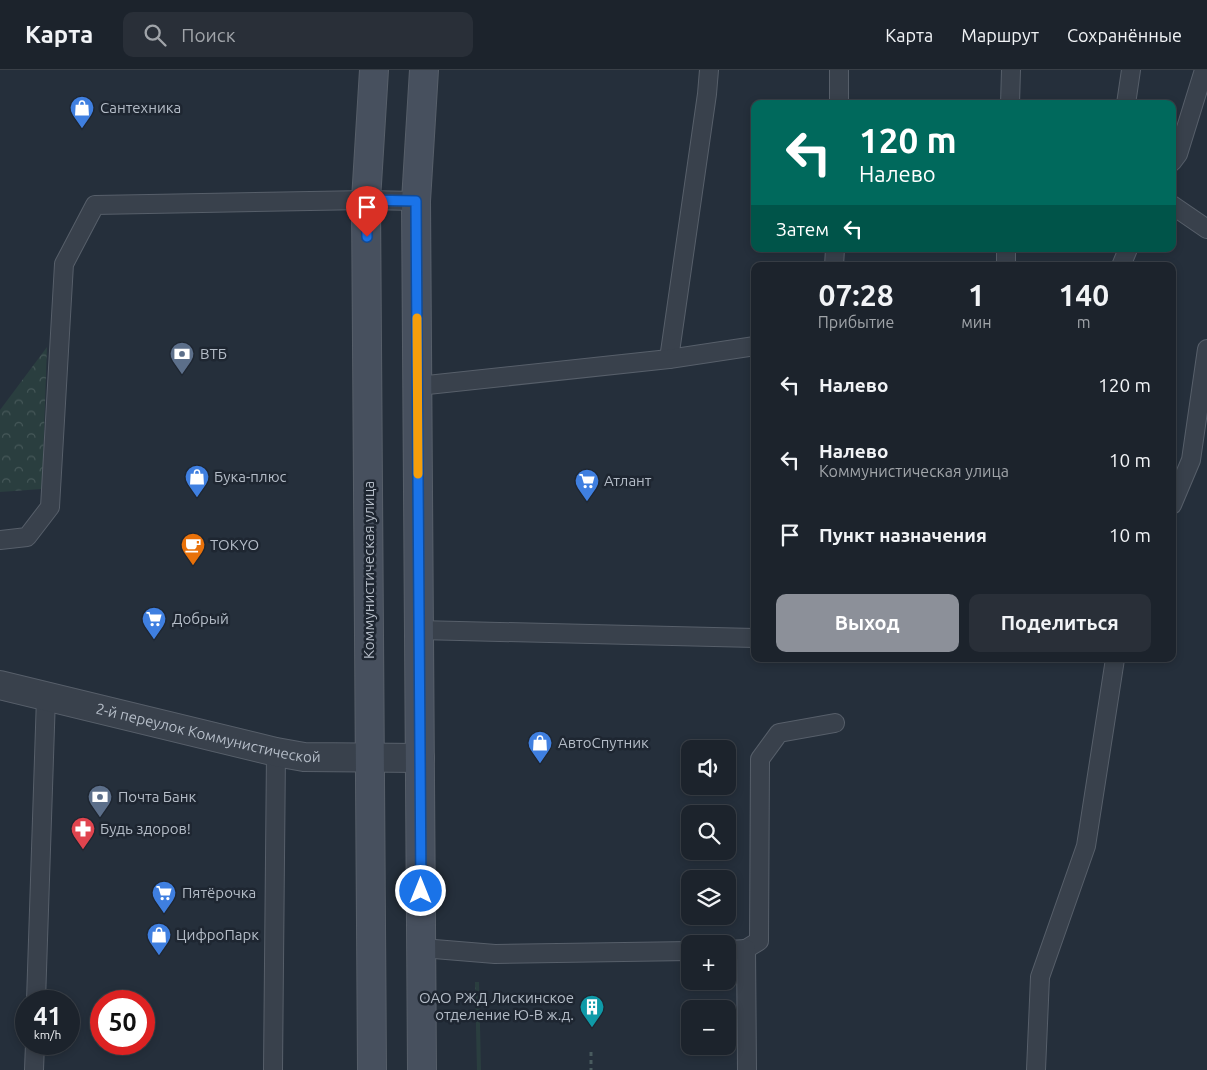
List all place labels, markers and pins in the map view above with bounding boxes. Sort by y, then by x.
shop icon: Сантехника [69,95,95,129]
place label: Сантехника [100,99,181,116]
pin [346,186,388,237]
bank icon: ВТБ [169,341,195,375]
place label: ВТБ [200,345,227,362]
shop icon: Бука-плюс [184,464,210,498]
place label: Бука-плюс [214,468,287,485]
supermarket icon: Атлант [574,468,600,502]
place label: Атлант [604,472,652,489]
cafe icon: TOKYO [180,532,206,566]
place label: TOKYO [210,536,259,553]
supermarket icon: Добрый [141,606,167,640]
place label: Добрый [172,610,229,627]
shop icon: АвтоСпутник [527,730,553,764]
place label: АвтоСпутник [558,734,649,751]
bank icon: Почта Банк [87,784,113,818]
place label: Почта Банк [118,788,197,805]
pharmacy icon: Будь здоров! [70,816,96,850]
place label: Будь здоров! [100,820,191,837]
supermarket icon: Пятёрочка [151,880,177,914]
place label: Пятёрочка [182,884,256,901]
shop icon: ЦифроПарк [146,922,172,956]
place label: ЦифроПарк [176,926,259,943]
place label: ОАО РЖД Лискинское отделение Ю-В ж.д. [419,989,574,1023]
building icon: ОАО РЖД Лискинское отделение Ю-В ж.д. [579,994,605,1028]

